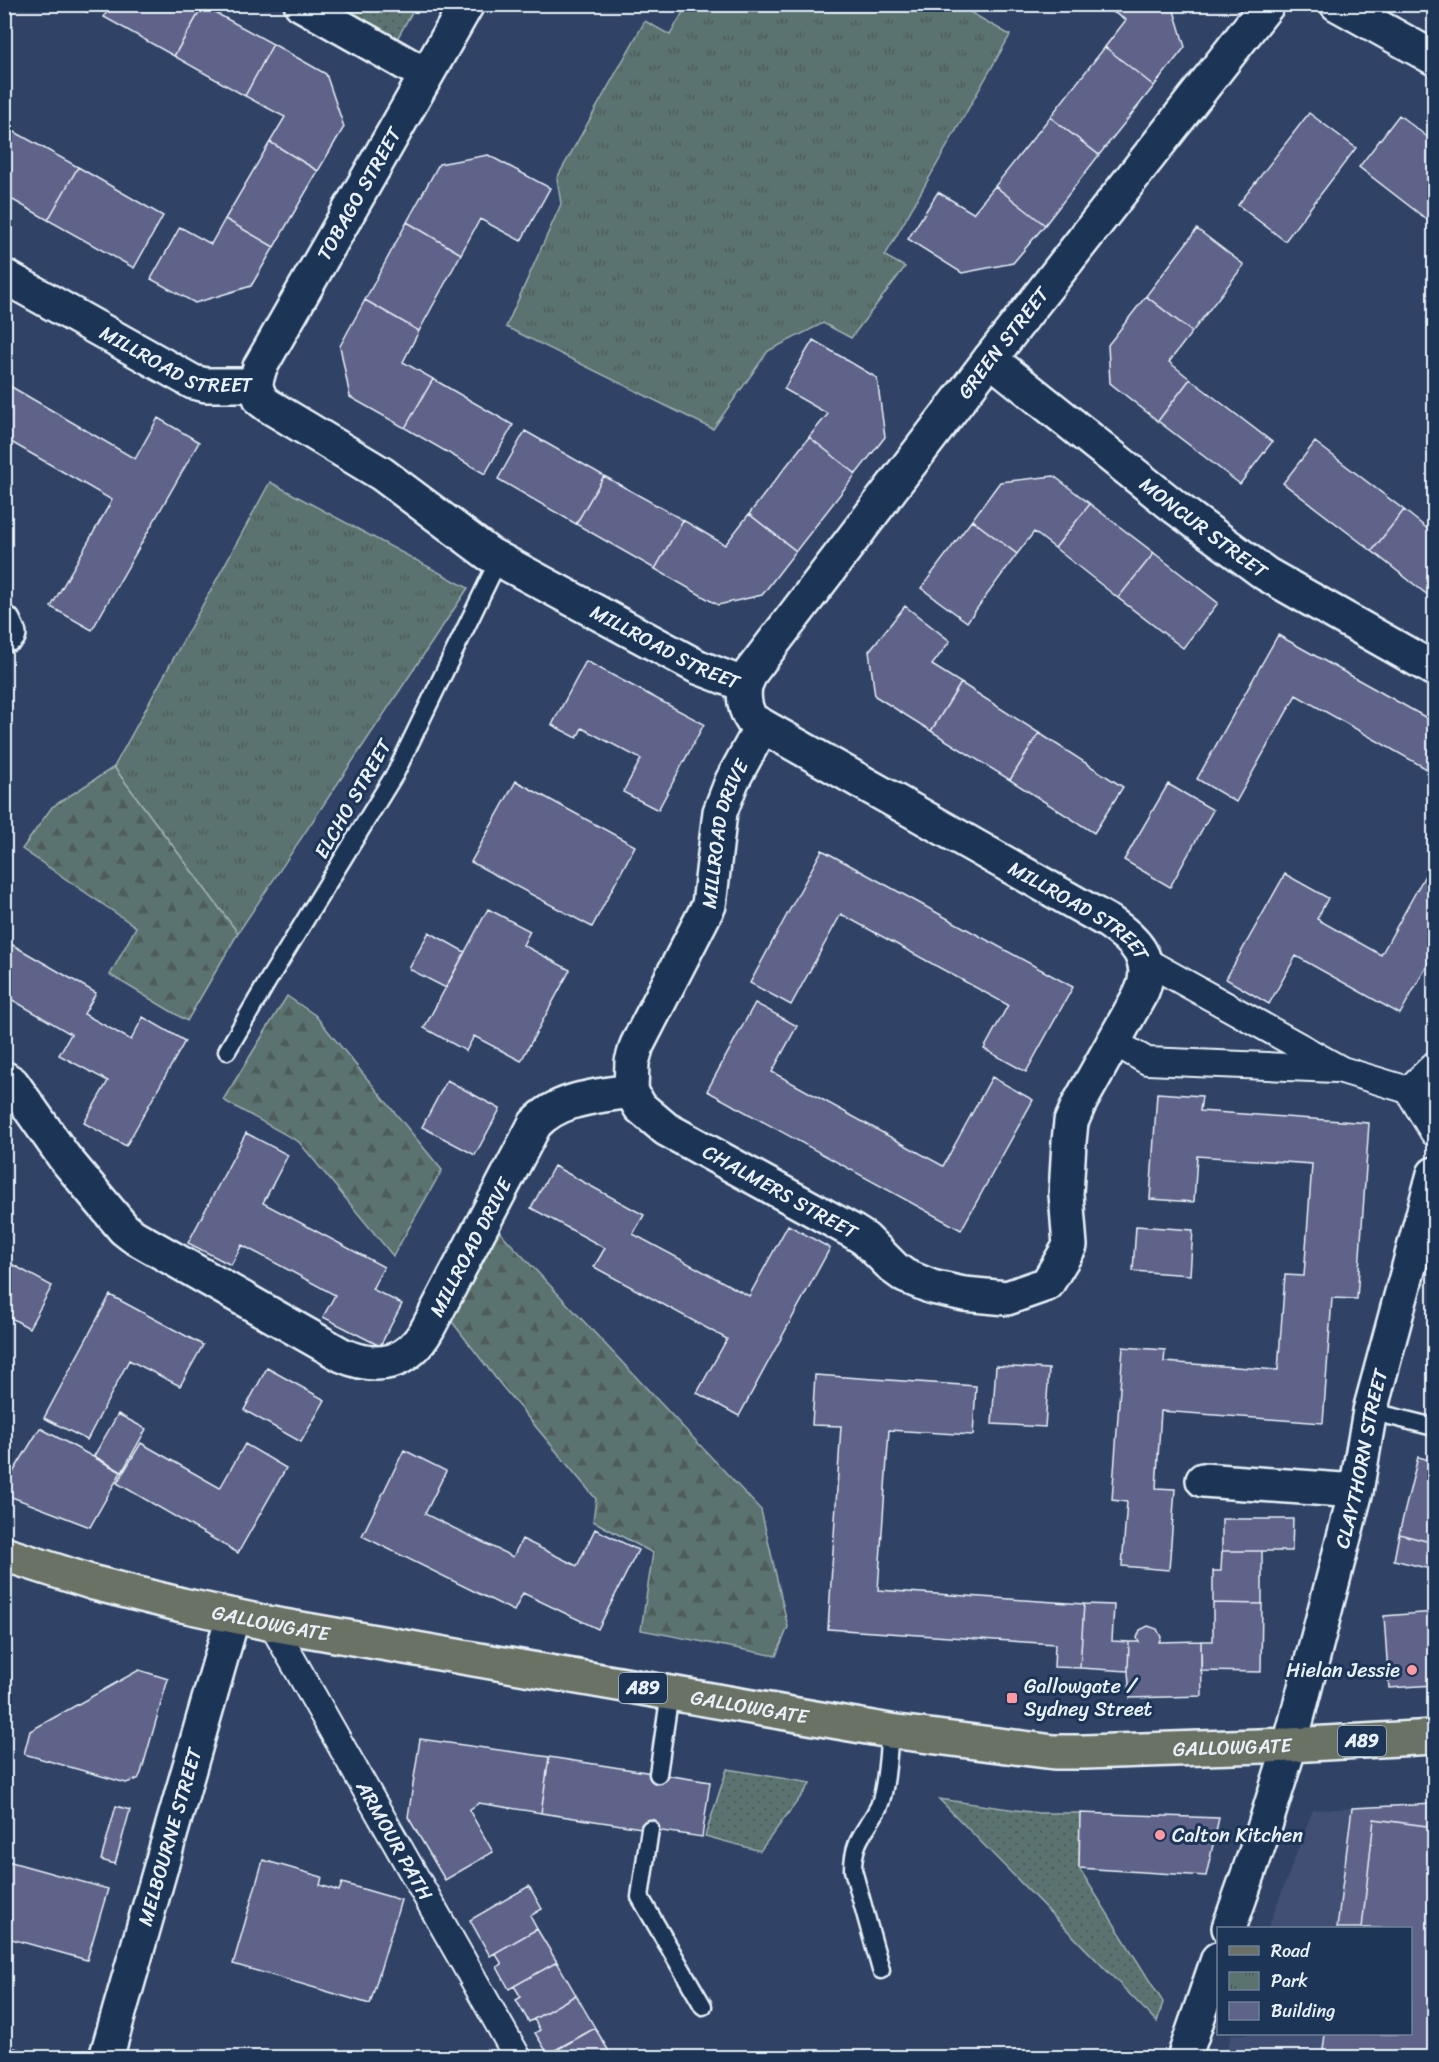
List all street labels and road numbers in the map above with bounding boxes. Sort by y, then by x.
street label: TOBAGO STREET [307,119,412,267]
street label: GREEN STREET [948,277,1059,407]
street label: MILLROAD STREET [93,315,253,403]
street label: MONCUR STREET [1132,467,1276,588]
street label: MILLROAD STREET [584,594,746,699]
street label: ELCHO STREET [304,731,402,866]
street label: MILLROAD DRIVE [691,751,759,910]
street label: MILLROAD STREET [1002,851,1160,967]
street label: CHALMERS STREET [696,1135,866,1250]
street label: MILLROAD DRIVE [419,1170,522,1323]
street label: CLAYTHORN STREET [1324,1364,1398,1552]
street label: GALLOWGATE [209,1594,334,1652]
road number: A89 [619,1673,667,1703]
street label: GALLOWGATE [688,1679,813,1734]
road number: A89 [1338,1726,1386,1756]
street label: GALLOWGATE [1172,1727,1294,1766]
street label: MELBOURNE STREET [127,1743,212,1930]
street label: ARMOUR PATH [346,1773,443,1907]

